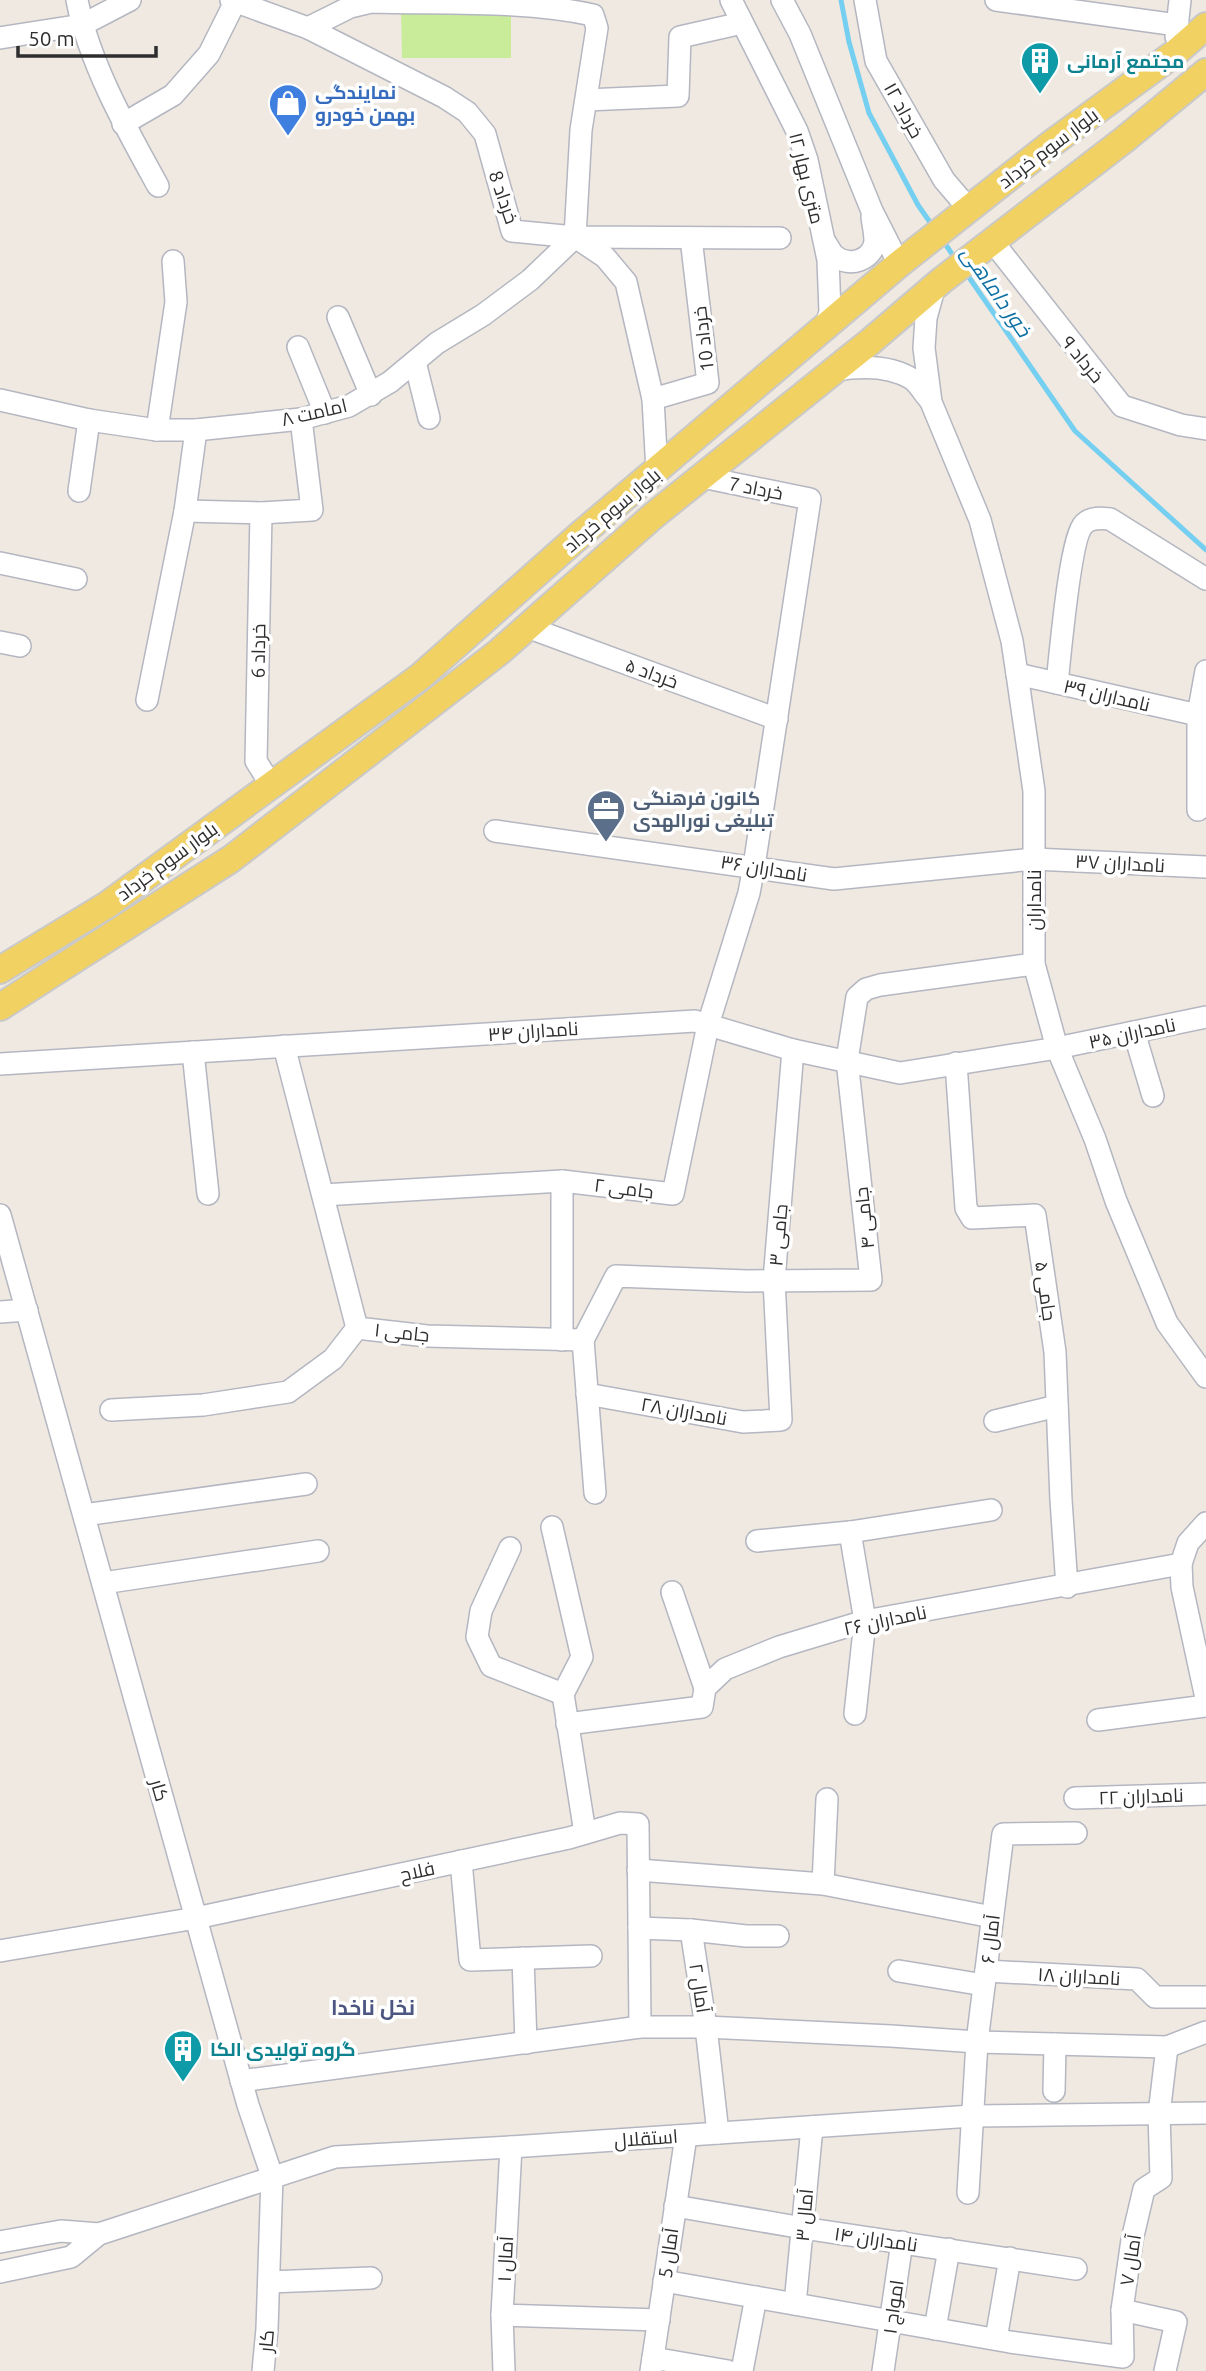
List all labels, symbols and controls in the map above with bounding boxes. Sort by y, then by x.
scale bar [18,14,156,58]
text: 50 m [28,26,75,50]
building icon: مجتمع آرمانی [1019,40,1061,95]
place label: مجتمع آرمانی [1067,50,1184,75]
street label: خرداد ۱۲ [879,78,928,142]
place label: نمایندگی بهمن خودرو [315,81,415,126]
shop icon: نمایندگی بهمن خودرو [267,82,309,137]
street label: بلوار سوم خرداد [994,103,1104,195]
street label: ۱۲ متری بهار [784,130,829,226]
street label: خرداد 8 [484,168,523,227]
water label: خور داماهی [955,241,1038,343]
street label: خرداد 10 [688,305,719,373]
street label: خرداد ۹ [1057,331,1109,388]
street label: امامت ۸ [279,394,349,430]
street label: بلوار سوم خرداد [559,463,667,559]
street label: خرداد 7 [727,472,785,505]
street label: خرداد 6 [247,623,270,679]
street label: خرداد ۵ [622,653,681,694]
street label: نامداران ۳۹ [1061,674,1152,717]
place label: کانون فرهنگی تبلیغی نورالهدی [633,787,774,832]
office icon: کانون فرهنگی تبلیغی نورالهدی [585,788,627,843]
street label: بلوار سوم خرداد [112,817,223,907]
street label: نامداران ۳۶ [719,850,809,887]
street label: نامداران ۳۷ [1074,850,1165,877]
street label: نامداران [1023,870,1046,930]
street label: نامداران ۳۵ [1086,1013,1178,1054]
street label: نامداران ۳۴ [487,1017,579,1046]
street label: جامی ۲ [593,1173,655,1204]
street label: جامی ۴ [850,1186,879,1250]
street label: جامی ۳ [764,1203,793,1267]
street label: جامی ۵ [1030,1260,1061,1322]
street label: جامی ۱ [373,1318,431,1347]
street label: نامداران ۲۸ [639,1393,729,1430]
street label: نامداران ۲۶ [841,1600,929,1641]
street label: کار [145,1775,174,1804]
street label: نامداران ۲۲ [1098,1784,1184,1809]
street label: فلاح [397,1857,437,1888]
street label: آمال ۶ [976,1913,1005,1965]
street label: آمال ۲ [684,1962,715,2015]
street label: نامداران ۱۸ [1037,1963,1121,1990]
district label: نخل ناخدا [331,1995,415,2020]
building icon: گروه تولیدی الکا [162,2028,204,2083]
place label: گروه تولیدی الکا [210,2038,355,2061]
street label: استقلال [613,2125,679,2152]
street label: آمال ۳ [791,2188,818,2242]
street label: نامداران ۱۴ [833,2222,919,2257]
street label: آمال 5 [654,2226,683,2280]
street label: آمال ۷ [1115,2233,1146,2287]
street label: آمال ۱ [493,2236,518,2282]
street label: امواج ۱ [878,2278,911,2336]
street label: کار [254,2329,279,2354]

